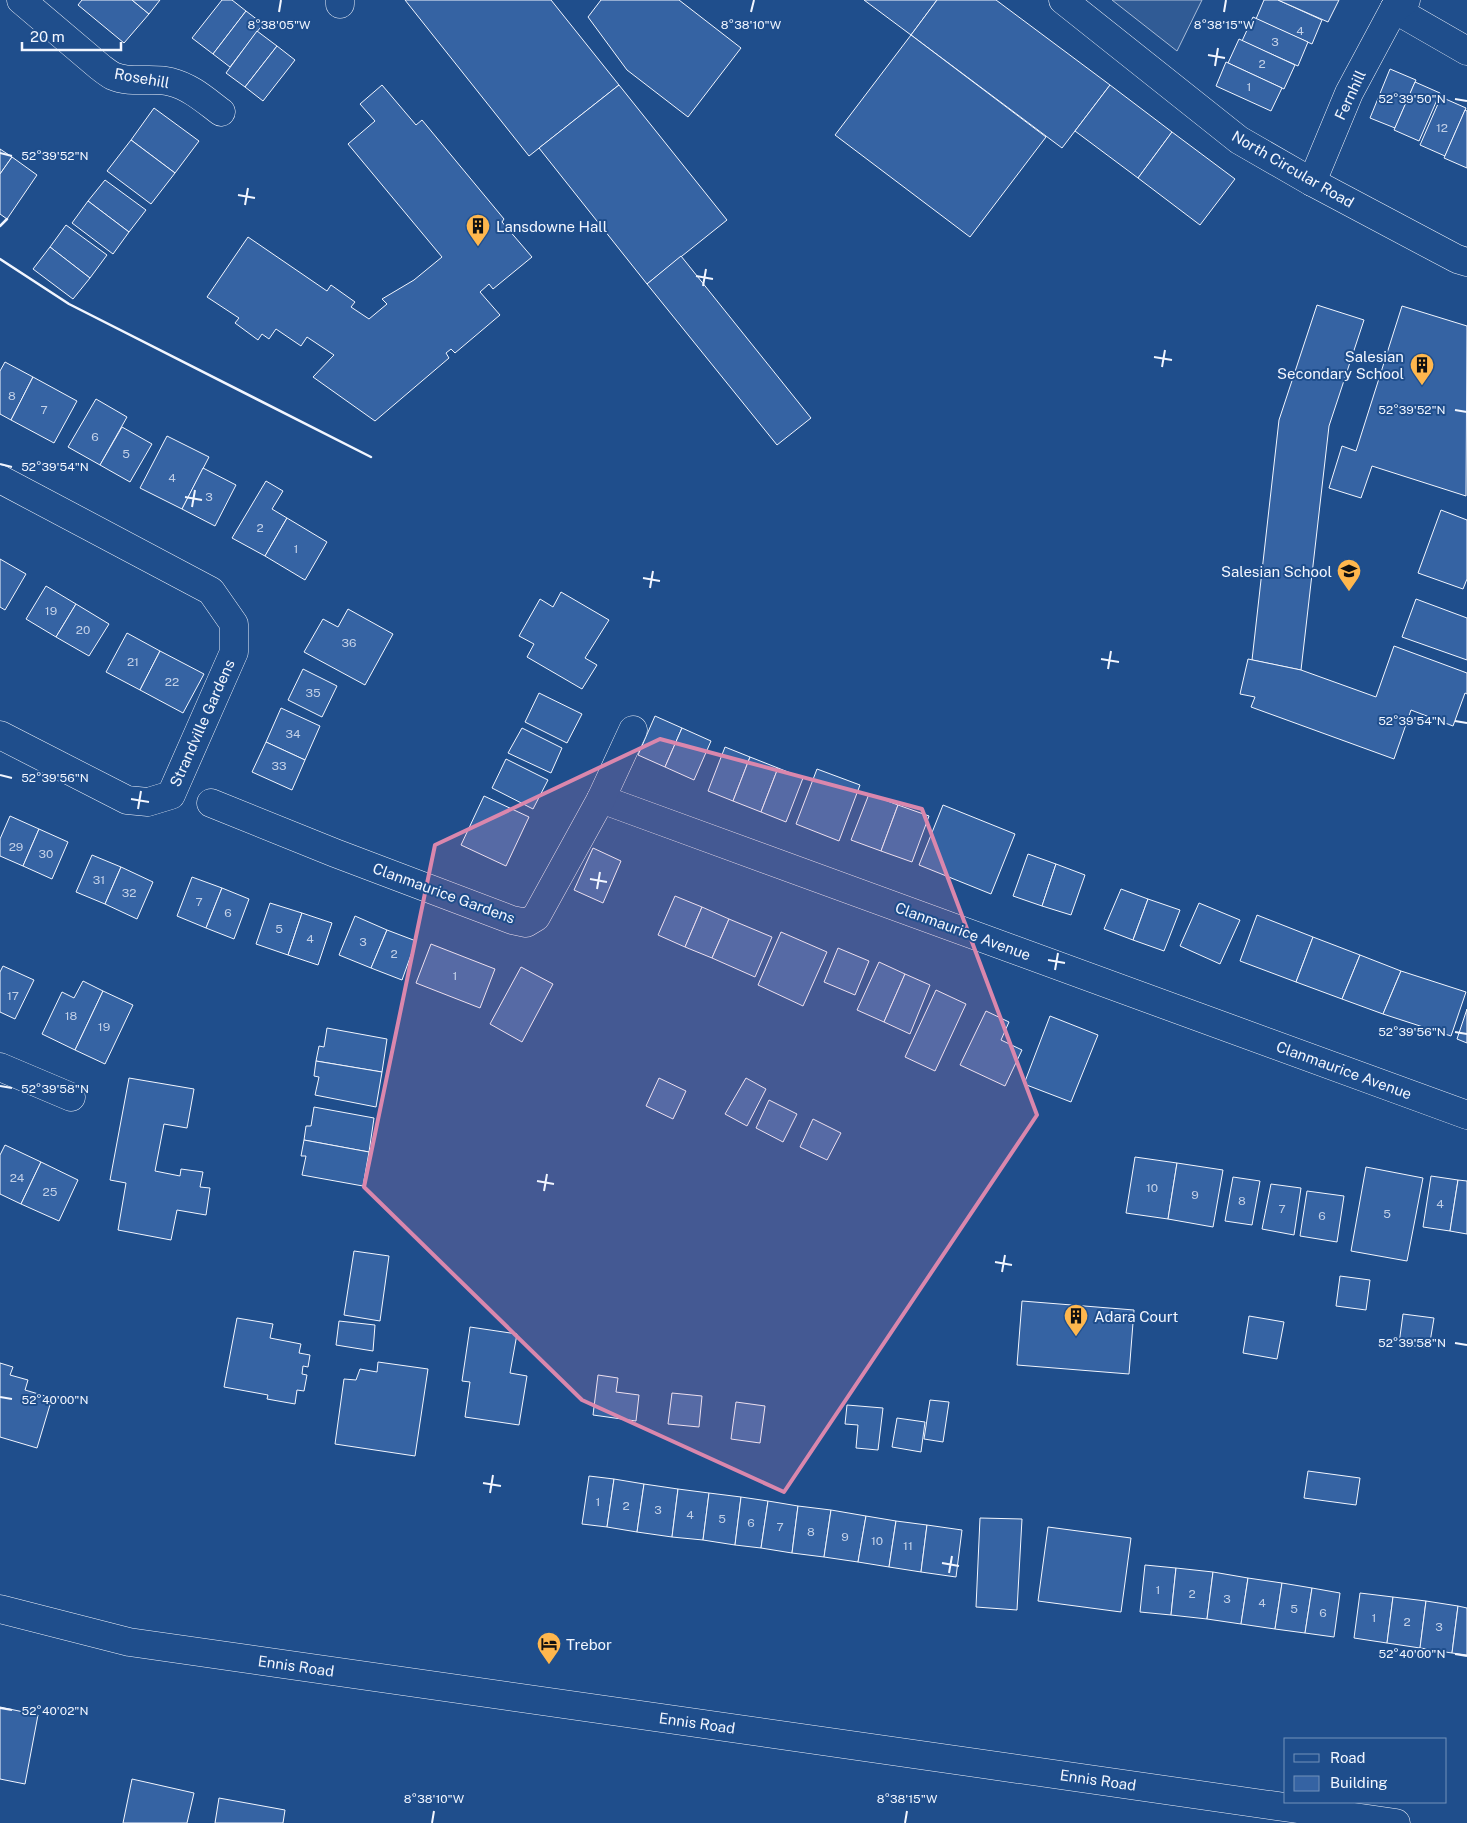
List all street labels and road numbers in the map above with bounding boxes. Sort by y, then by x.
street label: Rosehill [113,65,171,91]
street label: Fernhill [1331,67,1369,123]
street label: North Circular Road [1229,127,1357,211]
street label: Strandville Gardens [166,657,238,789]
street label: Clanmaurice Gardens [371,859,517,927]
street label: Clanmaurice Avenue [893,899,1033,963]
street label: Clanmaurice Avenue [1274,1038,1414,1102]
street label: Ennis Road [257,1652,335,1680]
street label: Ennis Road [658,1709,736,1737]
street label: Ennis Road [1059,1766,1137,1794]

